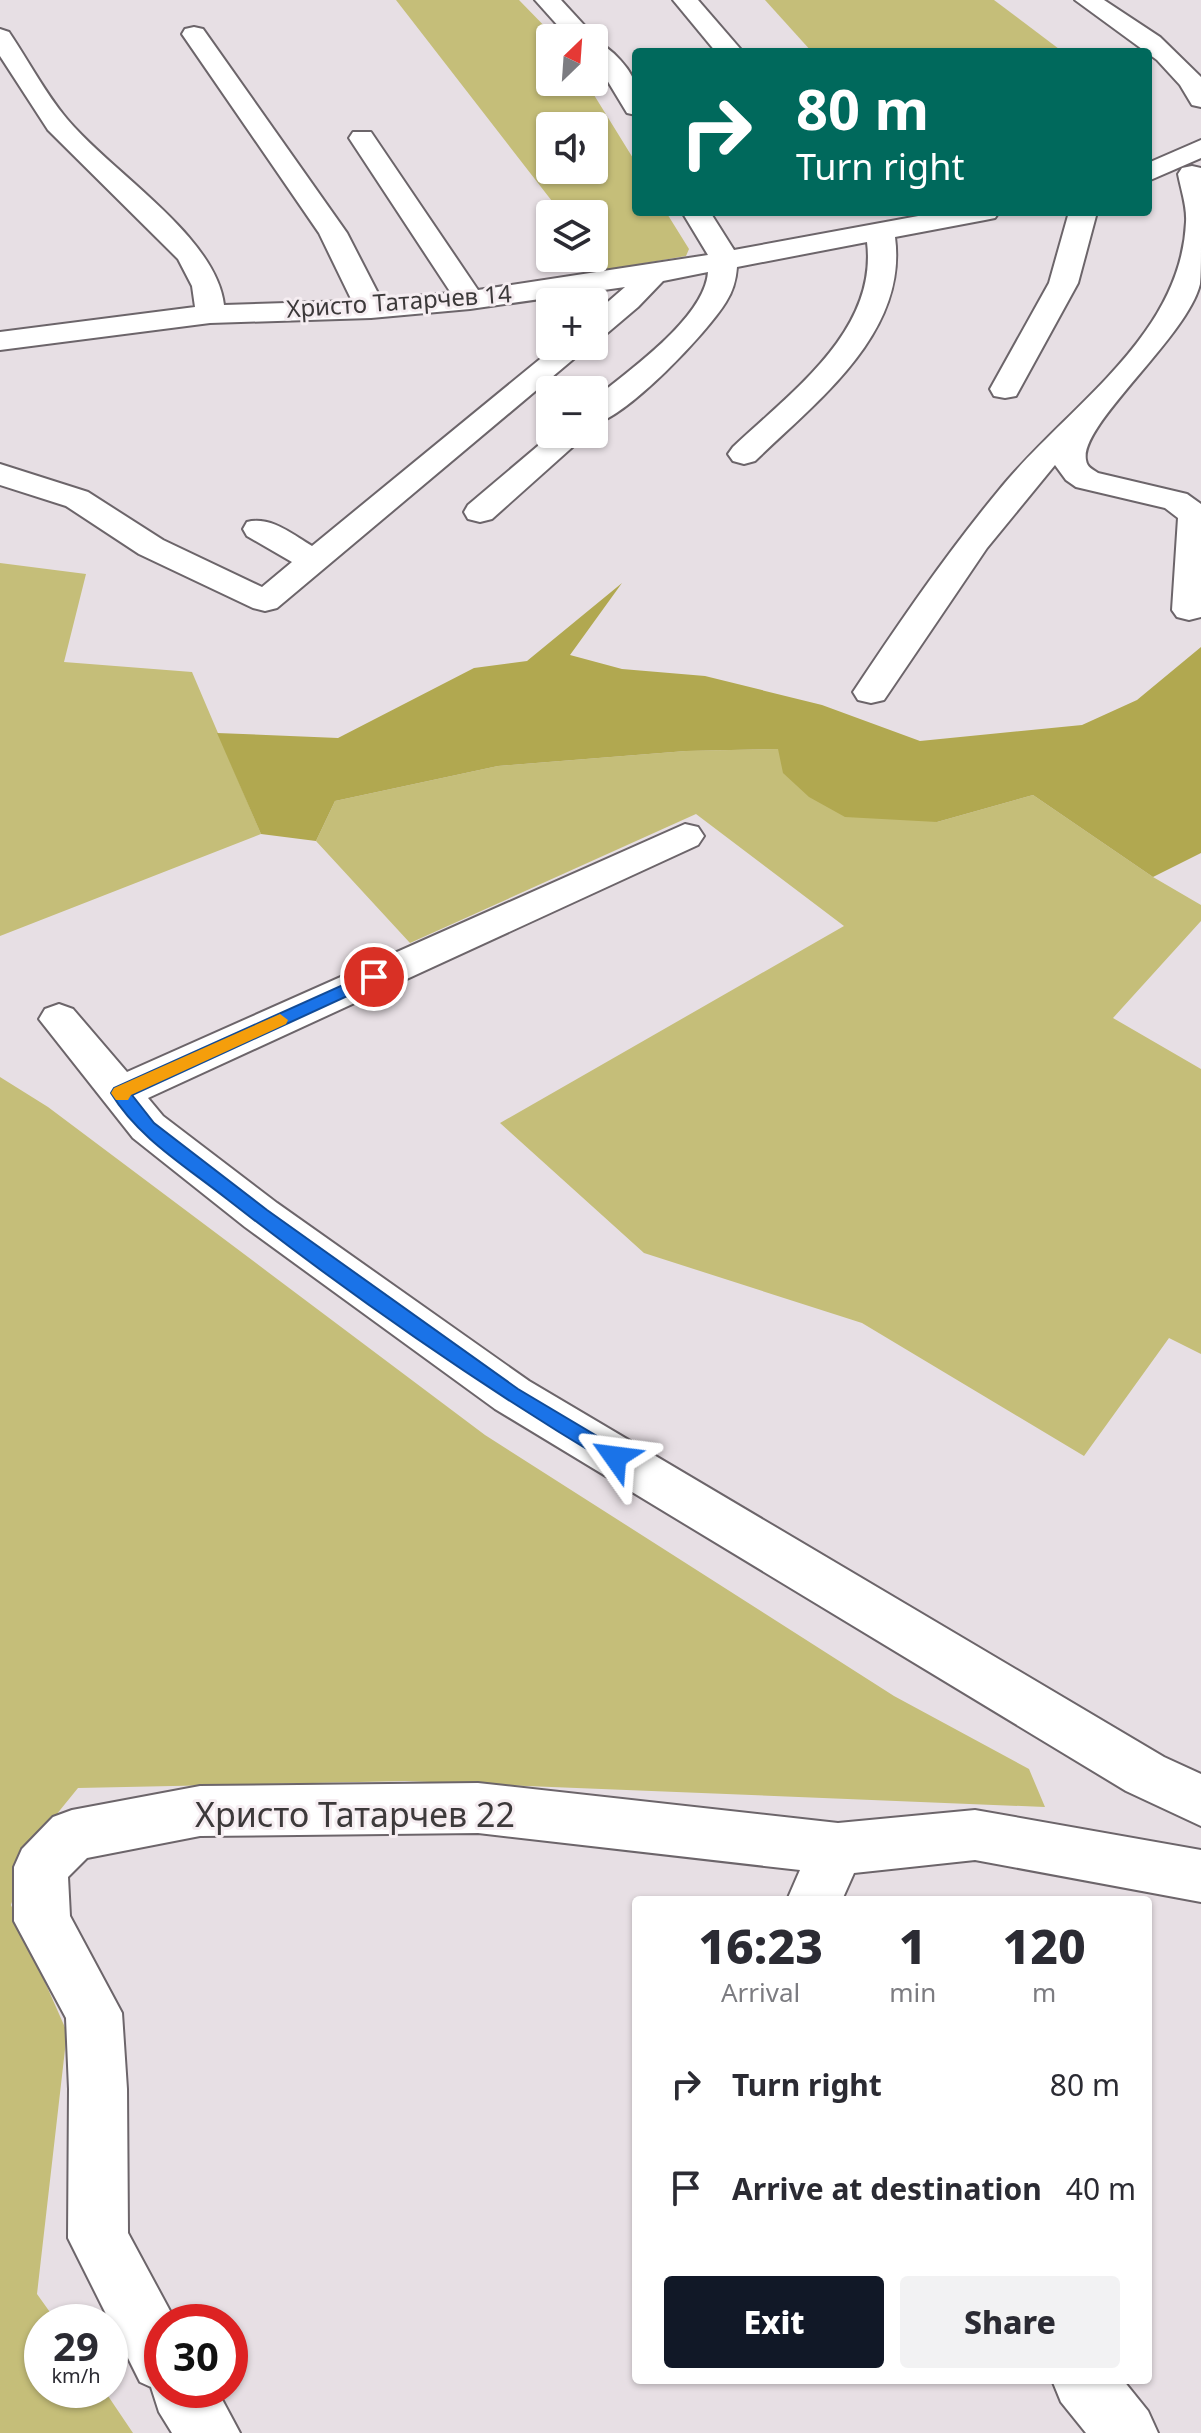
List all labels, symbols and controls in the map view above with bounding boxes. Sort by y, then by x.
north arrow [536,24,608,96]
map controls [536,24,608,448]
text: 80 m [796,70,929,146]
icon: right [664,80,768,184]
button: sound [536,112,608,184]
text: Turn right [796,142,964,191]
button: layers [536,200,608,272]
street label: Христо Татарчев 14 [285,276,513,325]
button: + [536,288,608,360]
button: − [536,376,608,448]
pin [340,943,408,1011]
icon: arrive [352,955,396,999]
position arrow [573,1415,657,1499]
street label: Христо Татарчев 22 [195,1791,515,1837]
text: 16:23 [698,1913,823,1978]
text: 1 [899,1913,927,1978]
text: 120 [1003,1913,1086,1978]
text: Arrival [721,1974,800,2010]
text: min [889,1974,936,2010]
text: m [1032,1974,1056,2010]
icon: right [664,2062,708,2106]
text: Turn right [732,2064,882,2105]
text: 80 m [1050,2064,1120,2105]
icon: arrive [664,2166,708,2210]
text: Arrive at destination [732,2168,1042,2209]
text: 40 m [1066,2168,1136,2209]
button: Exit [664,2276,884,2368]
button: Share [900,2276,1120,2368]
speed limit sign: 30 [144,2304,248,2408]
text: 29 [53,2318,99,2373]
text: km/h [51,2362,101,2389]

